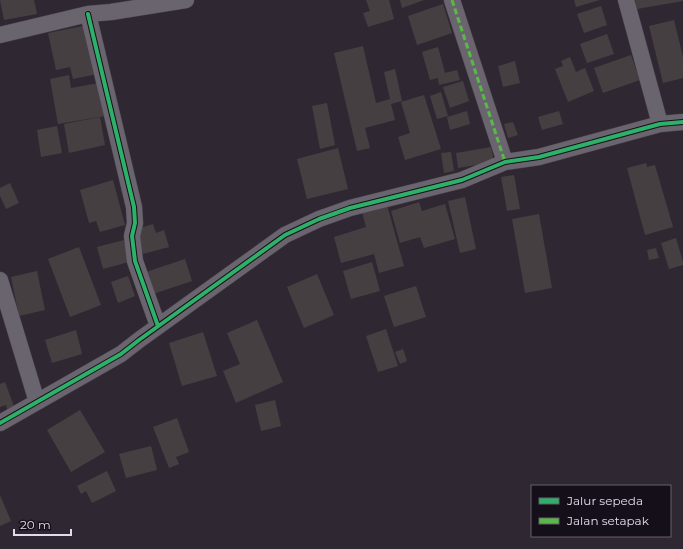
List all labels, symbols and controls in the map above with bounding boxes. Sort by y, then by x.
legend [531,485,671,537]
text: Jalur sepeda [566,493,643,508]
scale bar [14,511,71,537]
text: Jalan setapak [566,513,650,528]
text: 20 m [20,517,51,532]

